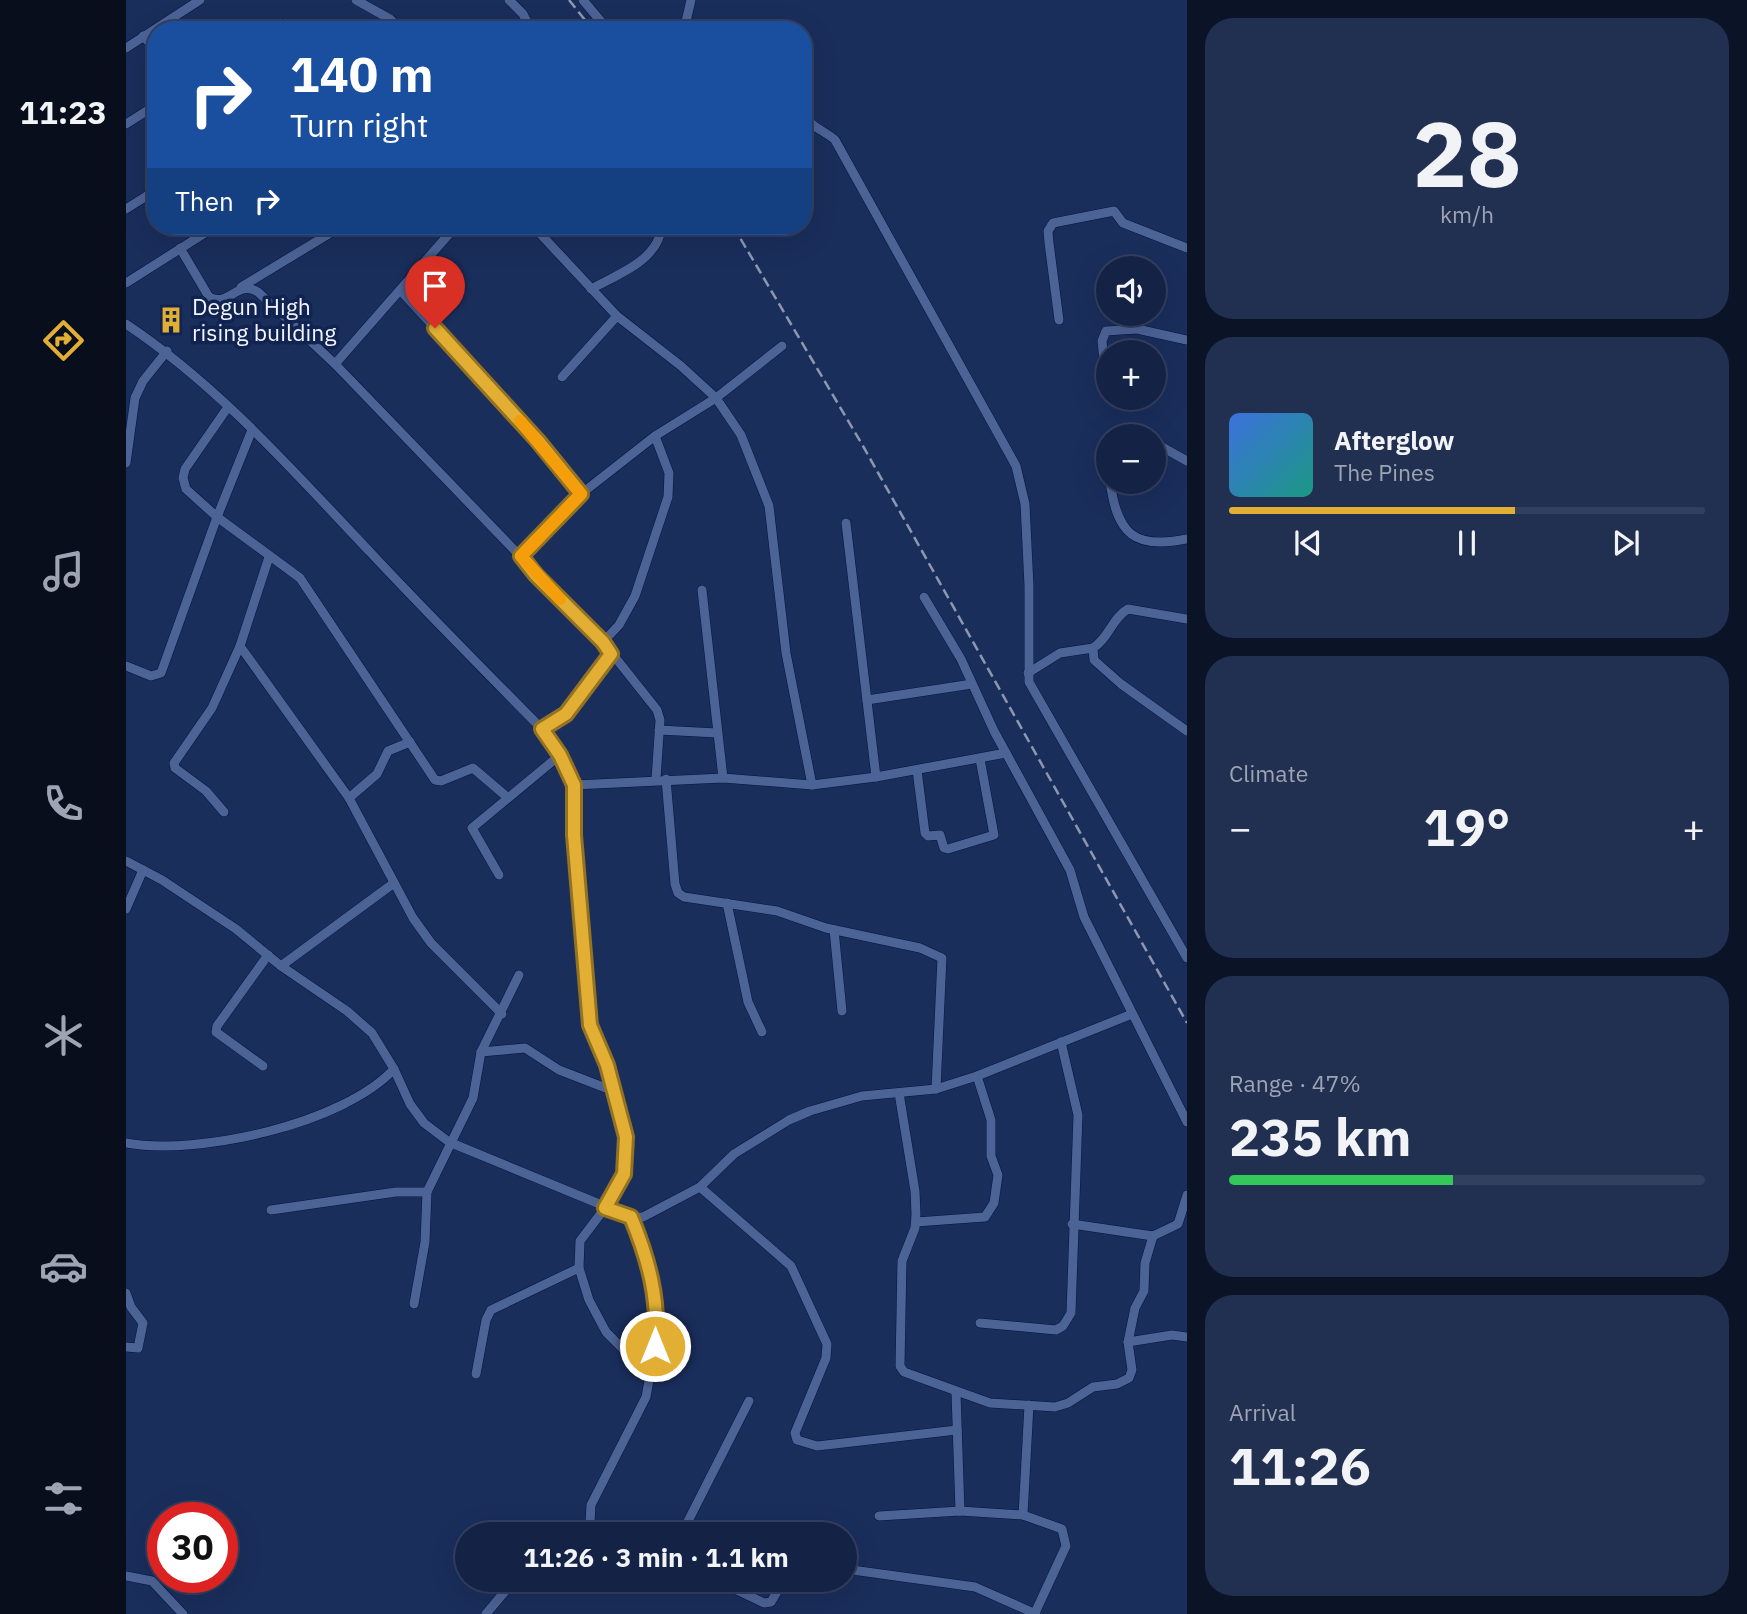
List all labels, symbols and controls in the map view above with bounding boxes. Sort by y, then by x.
text: 140 m [290,42,434,105]
icon: right [175,49,266,140]
text: 11:23 [19,91,107,133]
text: 28 [1412,94,1522,212]
text: Turn right [290,104,428,146]
icon: right [248,182,286,220]
text: Then [175,184,234,218]
text: km/h [1440,199,1494,229]
pin [405,256,465,328]
map controls [1096,256,1166,494]
button: sound [1096,256,1166,326]
icon: arrive [416,267,454,305]
place label: Degun High rising building [192,291,337,347]
building icon: Degun High rising building [156,305,186,335]
icon: directions [39,316,88,365]
button: + [1096,340,1166,410]
text: Afterglow [1334,423,1454,457]
button: − [1096,424,1166,494]
text: The Pines [1334,457,1435,487]
icon: previous [1289,524,1327,562]
icon: pause [1448,524,1486,562]
icon: next [1607,524,1645,562]
icon: music [39,547,88,596]
text: Climate [1229,758,1308,788]
icon: phone [39,779,88,828]
text: 19° [1424,793,1510,860]
text: − [1229,803,1252,852]
text: + [1682,803,1705,852]
icon: climate [39,1011,88,1060]
text: Range · 47% [1229,1068,1361,1098]
text: 235 km [1229,1103,1411,1170]
icon: car [39,1242,88,1291]
position arrow [618,1309,692,1383]
text: Arrival [1229,1397,1296,1427]
text: 11:26 [1229,1432,1371,1499]
icon: filters [39,1474,88,1523]
speed limit sign: 30 [147,1502,238,1593]
text: 11:26 · 3 min · 1.1 km [523,1540,789,1574]

